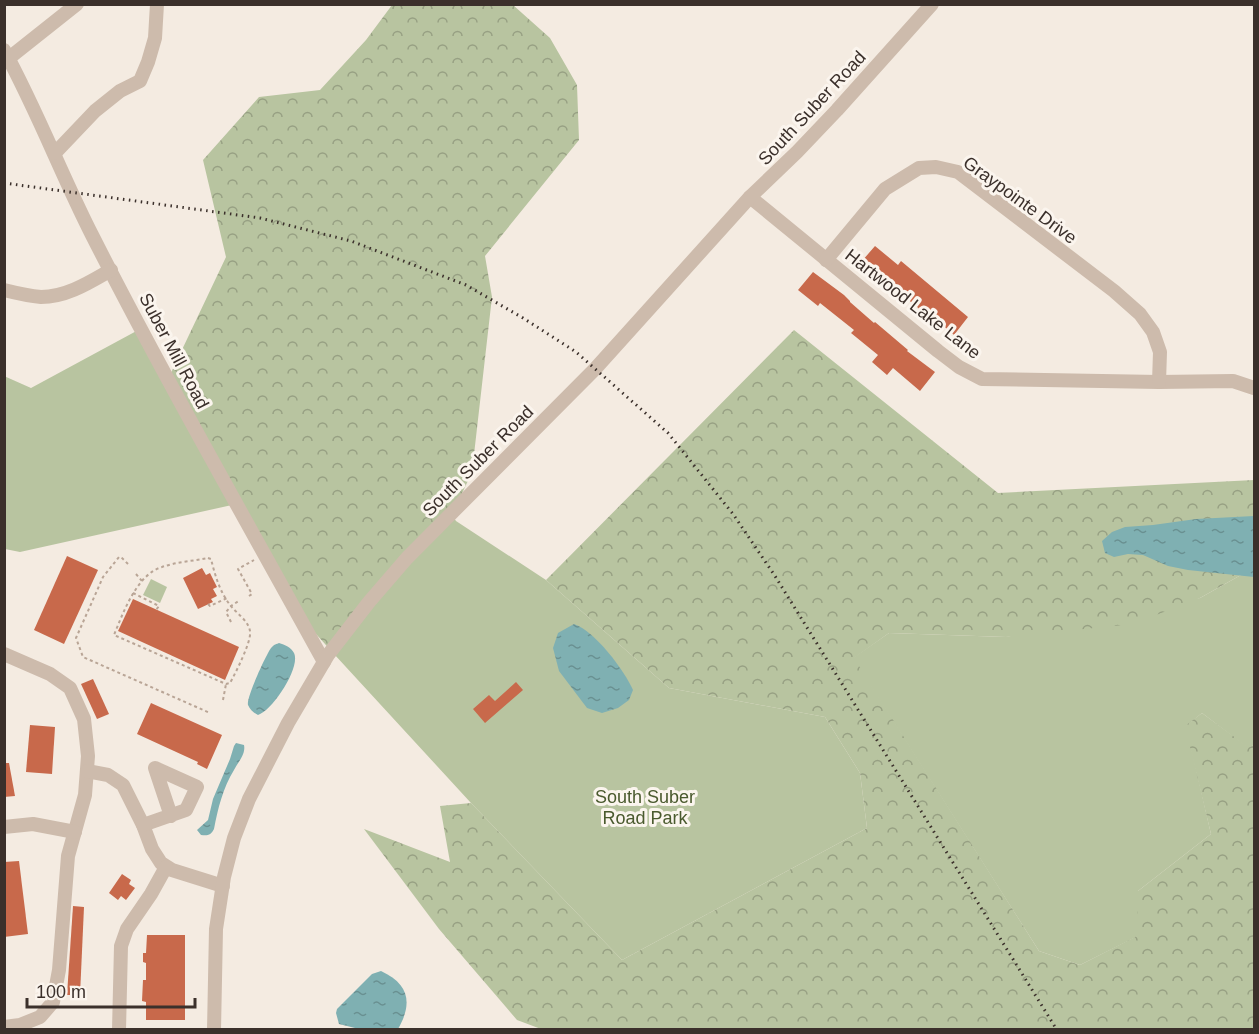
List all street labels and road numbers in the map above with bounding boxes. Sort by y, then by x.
street label: South Suber Road [754,47,870,169]
street label: Graypointe Drive [959,152,1081,248]
street label: Hartwood Lake Lane [841,245,985,363]
street label: Suber Mill Road [135,290,213,412]
street label: South Suber Road [419,402,537,520]

